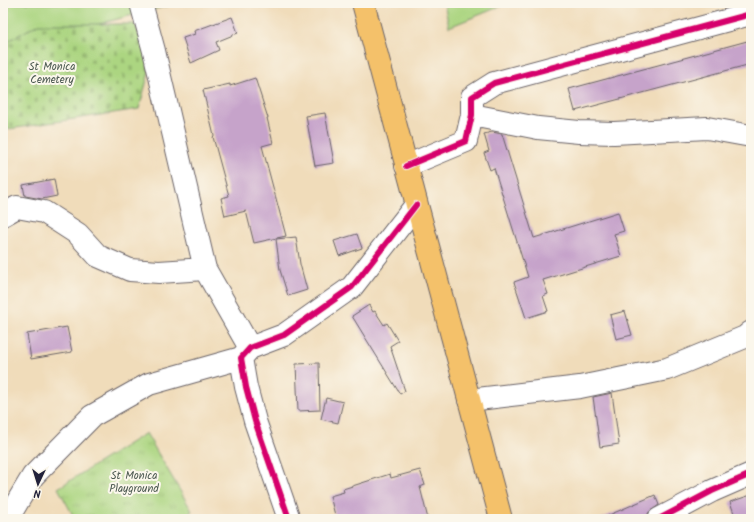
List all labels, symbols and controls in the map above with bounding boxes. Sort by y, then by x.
park label: St Monica Cemetery [29,58,75,89]
north arrow [18,464,58,504]
park label: St Monica Playground [109,467,159,498]
text: N [33,484,41,502]

